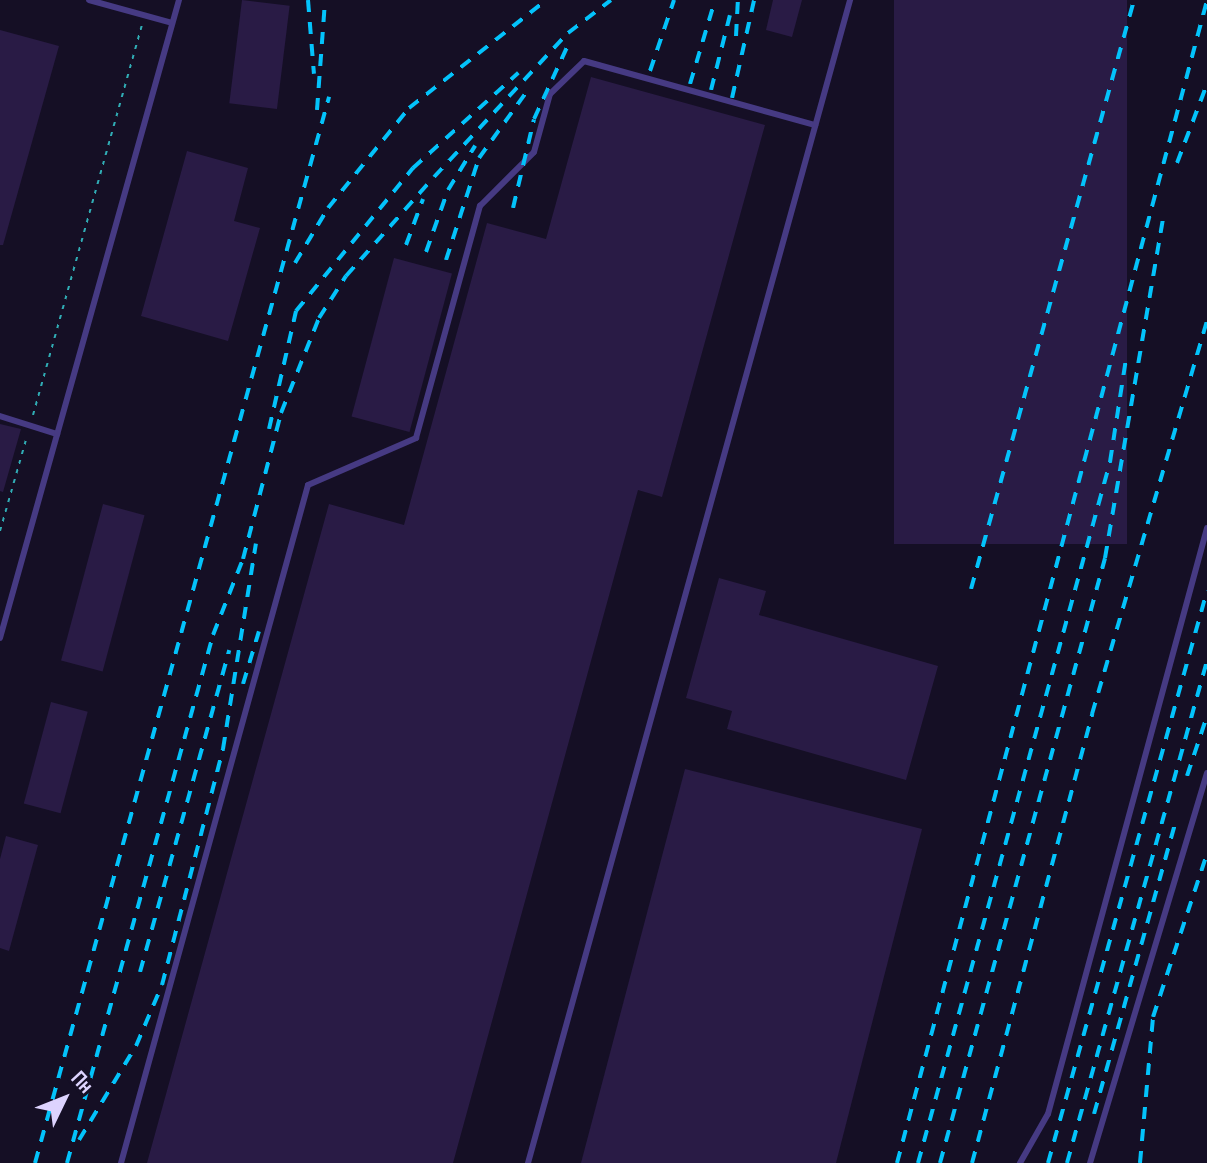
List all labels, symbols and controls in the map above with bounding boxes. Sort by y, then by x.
north arrow [24,1059,104,1139]
text: Пн [65,1065,99,1099]

